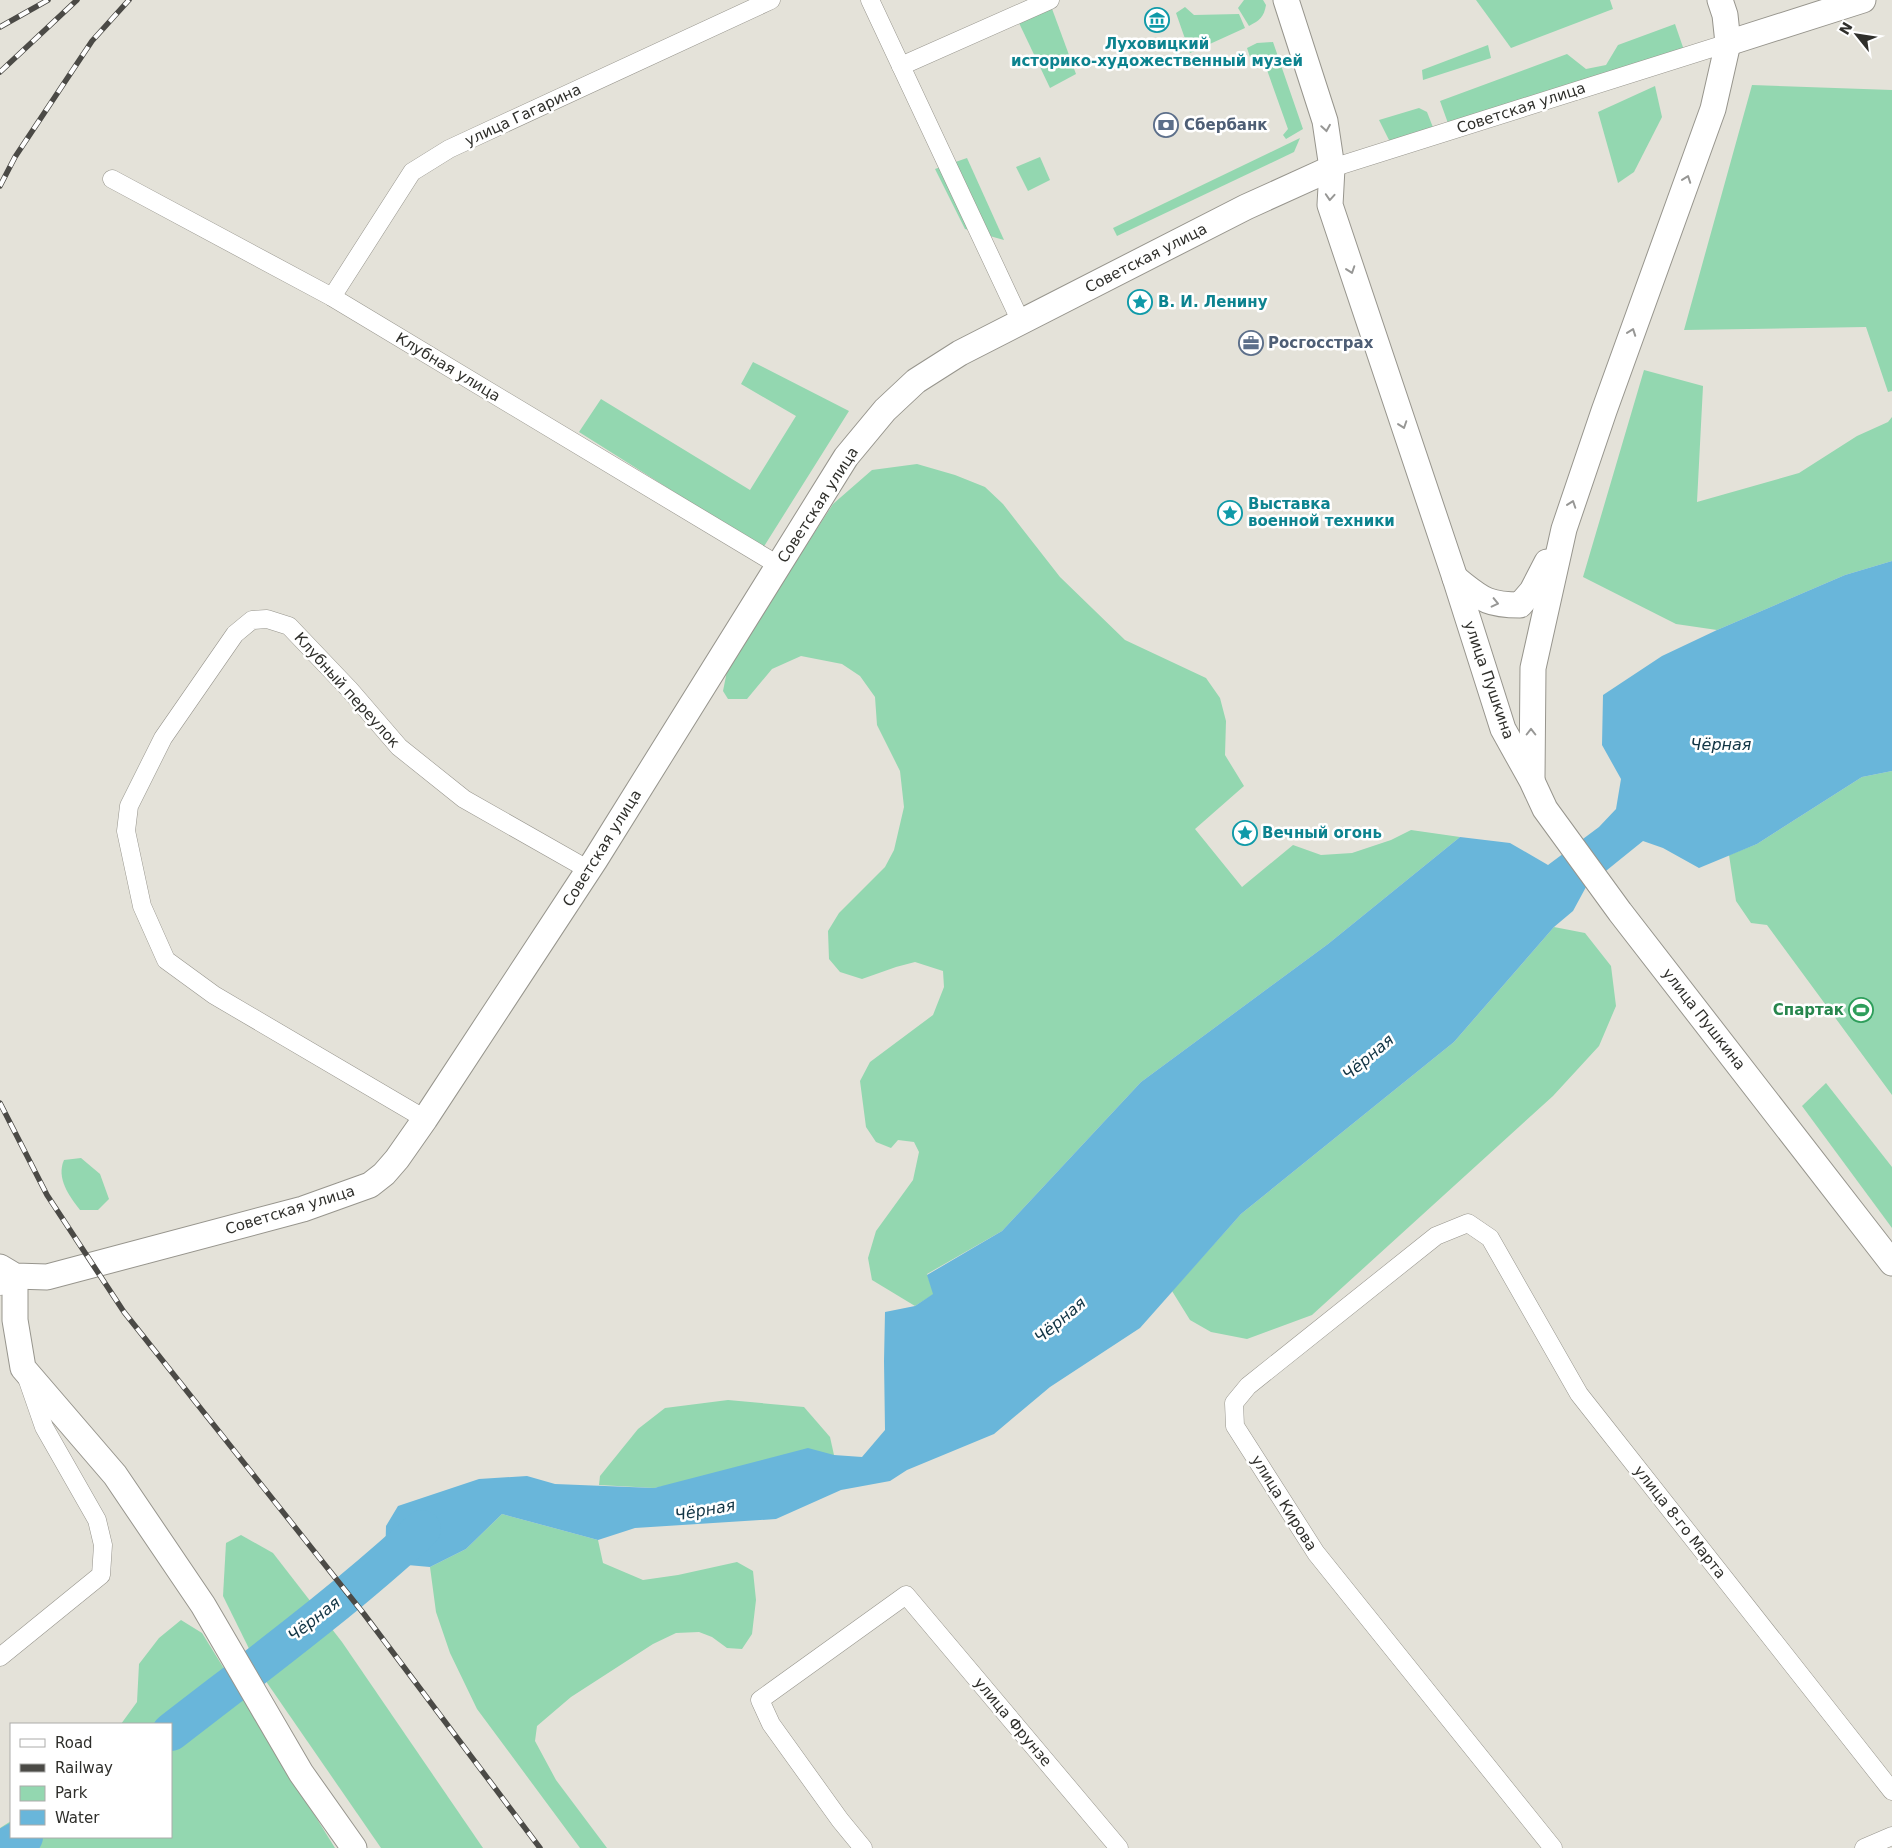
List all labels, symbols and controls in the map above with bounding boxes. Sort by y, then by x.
museum icon: Луховицкий историко-художественный музей [1144,7,1170,33]
north arrow [1832,10,1882,60]
text: N [1836,19,1856,38]
place label: Луховицкий историко-художественный музей [1011,35,1303,70]
street label: Советская улица [1454,79,1588,137]
street label: улица Гагарина [462,80,584,150]
bank icon: Сбербанк [1153,112,1179,138]
place label: Сбербанк [1184,116,1268,134]
one-way arrow [1321,124,1331,133]
one-way arrow [1681,176,1691,184]
one-way arrow [1325,193,1336,201]
street label: Советская улица [1082,219,1210,297]
one-way arrow [1345,266,1355,274]
place icon: В. И. Ленину [1127,289,1153,315]
place label: В. И. Ленину [1158,293,1268,311]
one-way arrow [1626,328,1636,337]
street label: Клубная улица [392,329,504,405]
office icon: Росгосстрах [1238,330,1264,356]
place label: Росгосстрах [1268,334,1374,352]
one-way arrow [1397,420,1407,428]
street label: Советская улица [774,444,862,566]
place label: Выставка военной техники [1248,495,1395,530]
place icon: Выставка военной техники [1217,500,1243,526]
one-way arrow [1566,501,1576,509]
one-way arrow [1491,597,1500,608]
street label: улица Пушкина [1460,618,1518,742]
street label: Клубный переулок [290,629,404,751]
one-way arrow [1526,728,1536,736]
water label: Чёрная [1691,735,1752,754]
street label: Советская улица [559,786,645,910]
place icon: Вечный огонь [1232,820,1258,846]
place label: Вечный огонь [1262,824,1382,842]
street label: улица Пушкина [1659,965,1749,1073]
sports icon: Спартак [1848,997,1874,1023]
place label: Спартак [1773,1001,1844,1019]
water label: Чёрная [1339,1030,1398,1084]
street label: Советская улица [223,1182,357,1238]
water label: Чёрная [1031,1293,1090,1347]
street label: улица Кирова [1247,1452,1321,1554]
street label: улица 8-го Марта [1630,1462,1730,1582]
water label: Чёрная [673,1495,737,1525]
water label: Чёрная [284,1593,344,1645]
street label: улица Фрунзе [971,1674,1055,1770]
legend [10,1723,172,1838]
text: Road [55,1734,93,1752]
text: Railway [55,1759,113,1777]
text: Park [55,1784,88,1802]
text: Water [55,1809,100,1827]

